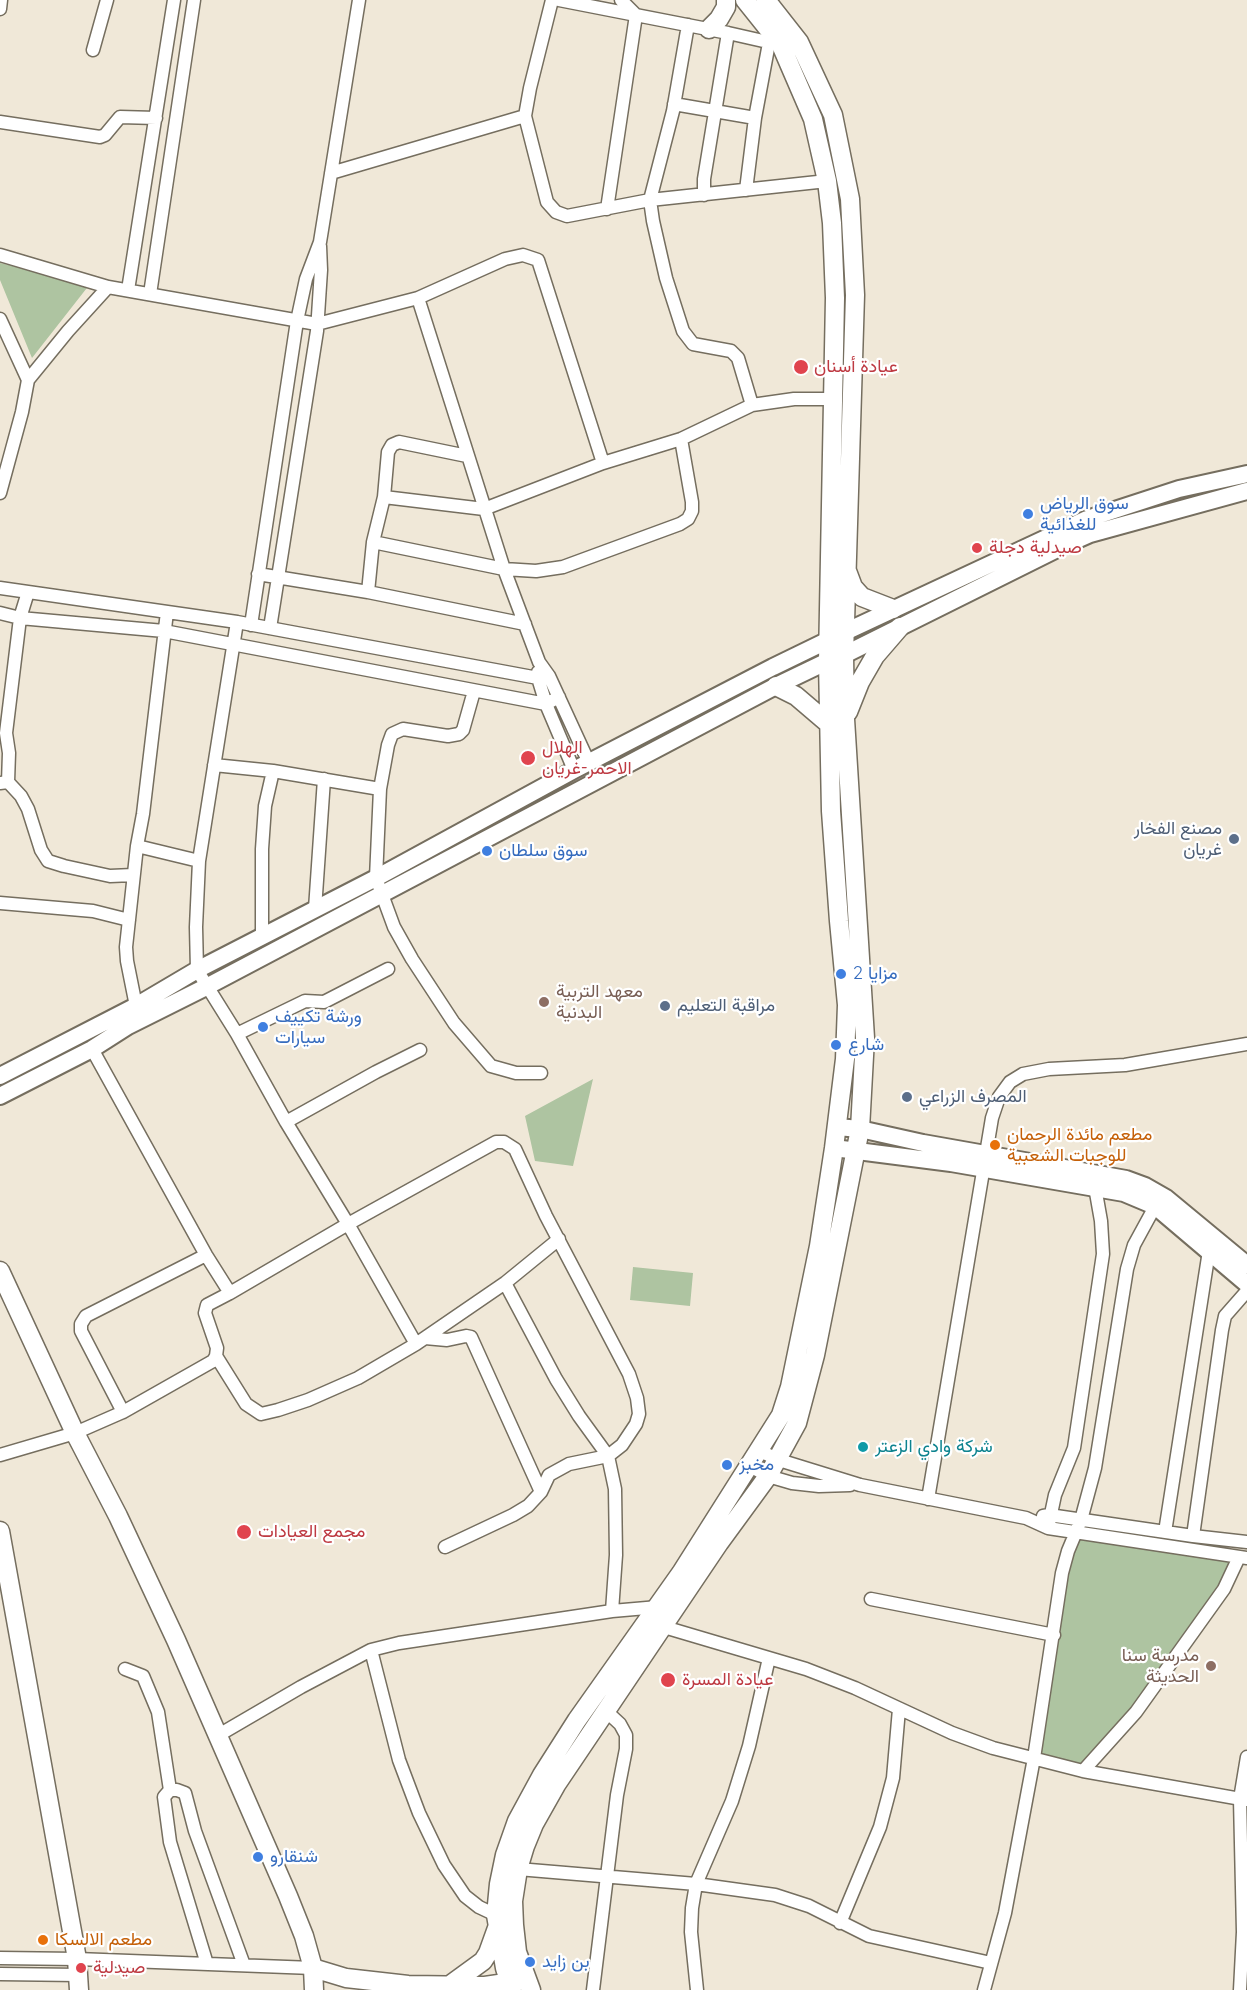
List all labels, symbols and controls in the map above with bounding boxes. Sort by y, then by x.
place label: عيادة أسنان [814,356,898,378]
marker: عيادة أسنان [792,358,810,376]
place label: سوق الرياض للغذائية [1040,493,1129,536]
marker: سوق الرياض للغذائية [1021,507,1035,521]
place label: صيدلية دجلة [989,537,1082,559]
marker: صيدلية دجلة [970,541,984,555]
place label: الهلال الاحمر-غريان [542,737,632,780]
marker: الهلال الاحمر-غريان [519,749,537,767]
place label: مصنع الفخار غريان [1134,818,1222,860]
marker: مصنع الفخار غريان [1227,832,1241,846]
place label: سوق سلطان [499,840,588,862]
marker: سوق سلطان [480,844,494,858]
place label: مزايا 2 [853,963,898,985]
marker: مزايا 2 [834,967,848,981]
place label: معهد التربية البدنية [556,981,643,1024]
marker: معهد التربية البدنية [537,995,551,1009]
place label: مراقبة التعليم [677,995,775,1017]
marker: مراقبة التعليم [658,999,672,1013]
place label: ورشة تكييف سيارات [275,1006,362,1048]
marker: ورشة تكييف سيارات [256,1020,270,1034]
place label: شارع [848,1034,884,1056]
marker: شارع [829,1038,843,1052]
place label: المصرف الزراعي [919,1086,1027,1108]
marker: المصرف الزراعي [900,1090,914,1104]
place label: مطعم مائدة الرحمان للوجبات الشعبية [1007,1124,1152,1166]
marker: مطعم مائدة الرحمان للوجبات الشعبية [988,1138,1002,1152]
place label: شركة وادي الزعتر [875,1436,993,1458]
marker: شركة وادي الزعتر [856,1440,870,1454]
place label: مخبز [739,1454,774,1476]
marker: مخبز [720,1458,734,1472]
place label: مجمع العيادات [258,1521,365,1543]
marker: مجمع العيادات [235,1523,253,1541]
place label: مدرسة سنا الحديثة [1122,1645,1199,1688]
marker: مدرسة سنا الحديثة [1204,1659,1218,1673]
place label: عيادة المسرة [682,1669,773,1691]
marker: عيادة المسرة [659,1671,677,1689]
place label: شنقارو [270,1846,318,1868]
marker: شنقارو [251,1850,265,1864]
place label: مطعم الالسكا [55,1929,152,1951]
marker: مطعم الالسكا [36,1933,50,1947]
place label: بن زايد [542,1951,589,1973]
marker: بن زايد [523,1955,537,1969]
place label: صيدلية [93,1957,145,1979]
marker: صيدلية [74,1961,88,1975]

